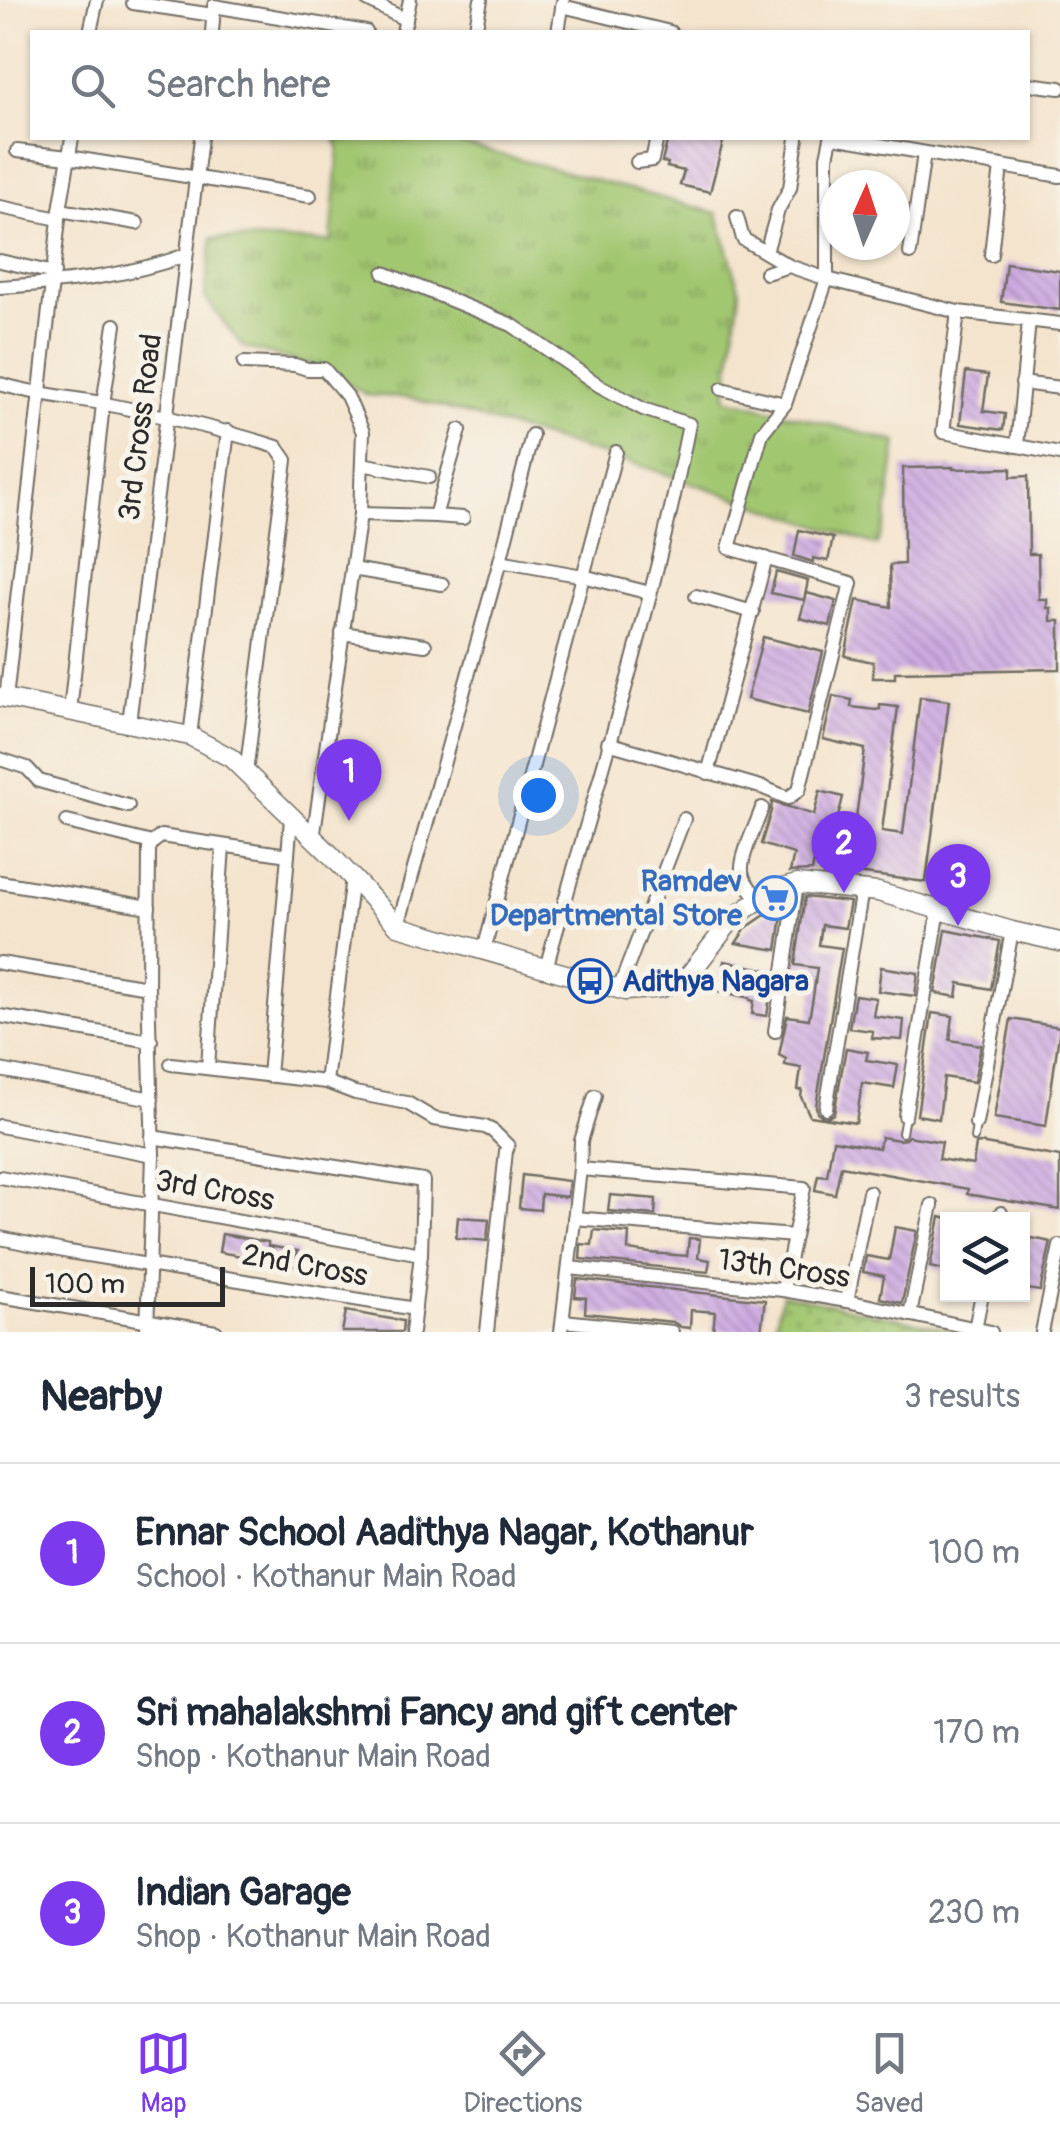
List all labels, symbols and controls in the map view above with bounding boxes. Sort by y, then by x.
search box [30,30,1030,140]
icon: search [65,58,120,113]
text: Search here [145,61,331,109]
north arrow [820,170,910,260]
street label: 3rd Cross Road [111,331,170,523]
pin: 1 [316,738,382,821]
your location [513,770,564,821]
pin: 2 [812,810,876,893]
pin: 3 [926,844,990,926]
place label: Ramdev Departmental Store [490,863,743,934]
supermarket icon: Ramdev Departmental Store [752,875,798,921]
bus stop icon: Adithya Nagara [567,958,613,1004]
place label: Adithya Nagara [622,963,809,1000]
street label: 3rd Cross [153,1162,277,1219]
map controls [940,1212,1030,1302]
button: layers [940,1212,1030,1302]
street label: 2nd Cross [239,1236,370,1295]
street label: 13th Cross [716,1241,852,1296]
scale bar [30,1262,225,1306]
text: 100 m [45,1267,125,1302]
text: Nearby [40,1371,162,1423]
text: 3 results [904,1377,1020,1417]
text: Ennar School Aadithya Nagar, Kothanur [135,1509,754,1557]
text: 1 [66,1533,79,1573]
text: 100 m [928,1533,1020,1573]
text: School · Kothanur Main Road [135,1557,517,1597]
text: Sri mahalakshmi Fancy and gift center [135,1689,737,1737]
text: 2 [64,1713,81,1753]
text: 170 m [933,1713,1020,1753]
text: Shop · Kothanur Main Road [135,1737,491,1777]
text: Indian Garage [135,1869,351,1917]
text: 3 [64,1893,81,1933]
text: 230 m [928,1893,1020,1933]
text: Shop · Kothanur Main Road [135,1917,491,1957]
tab: Map [136,2026,191,2121]
tab: Directions [463,2026,582,2121]
tab: Saved [854,2026,924,2121]

